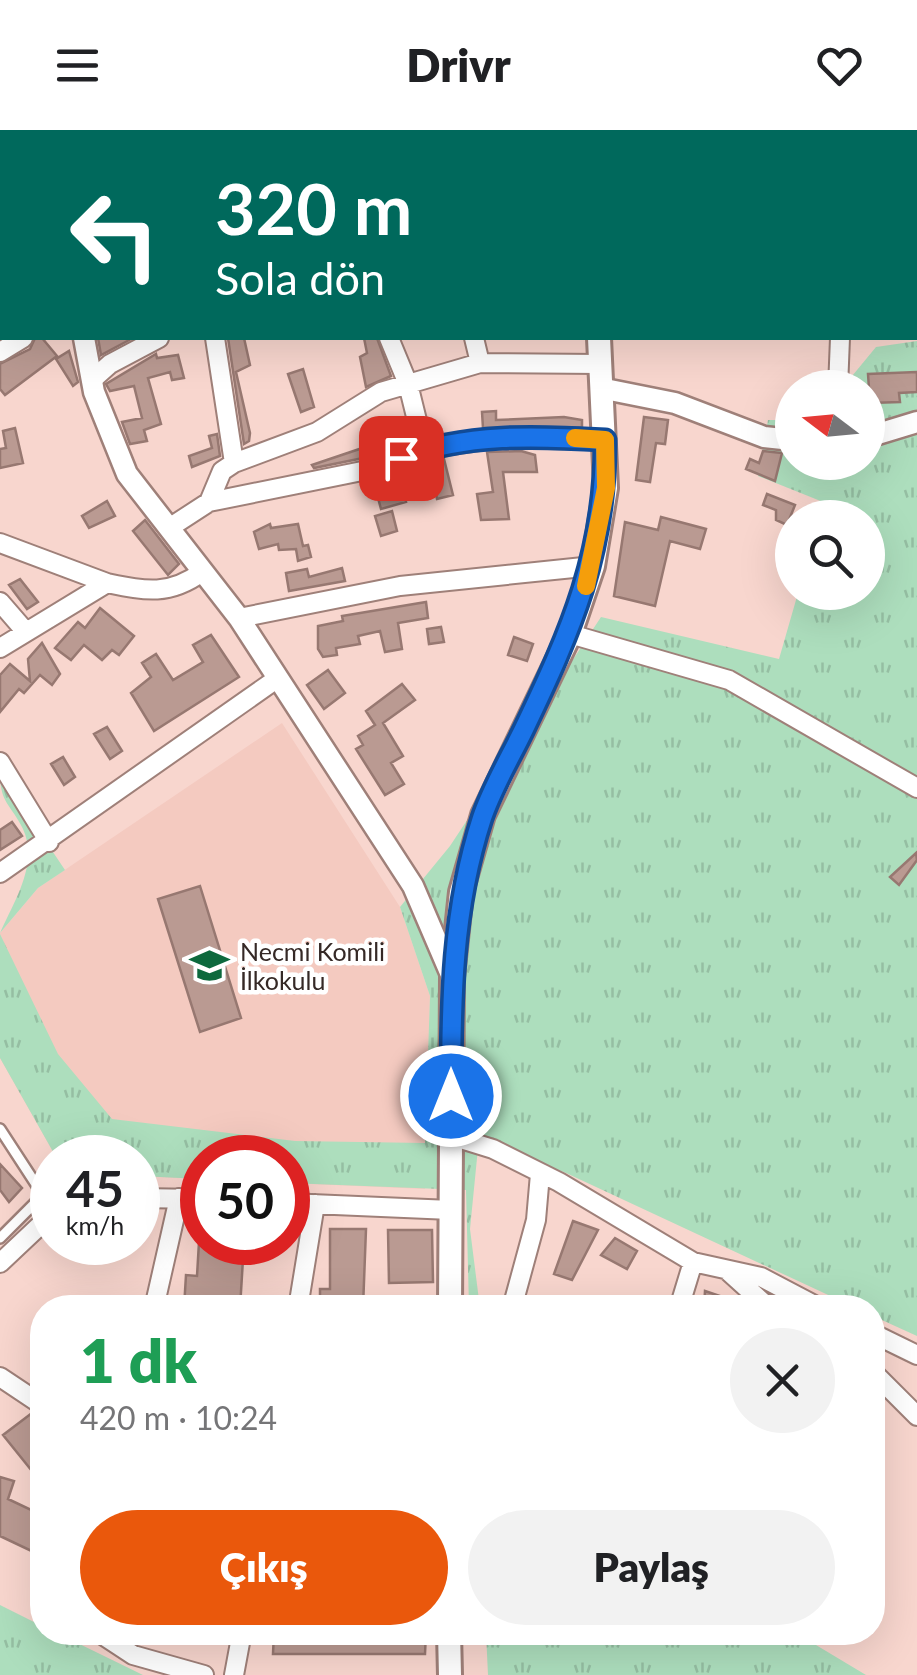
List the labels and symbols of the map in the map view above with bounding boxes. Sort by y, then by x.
north arrow [775,370,885,480]
pin [359,416,444,501]
place label: Necmi Komili İlkokulu [240,936,385,995]
school or university icon: Necmi Komili İlkokulu [189,944,231,986]
position arrow [399,1044,503,1148]
speed limit sign: 50 [180,1135,310,1265]

